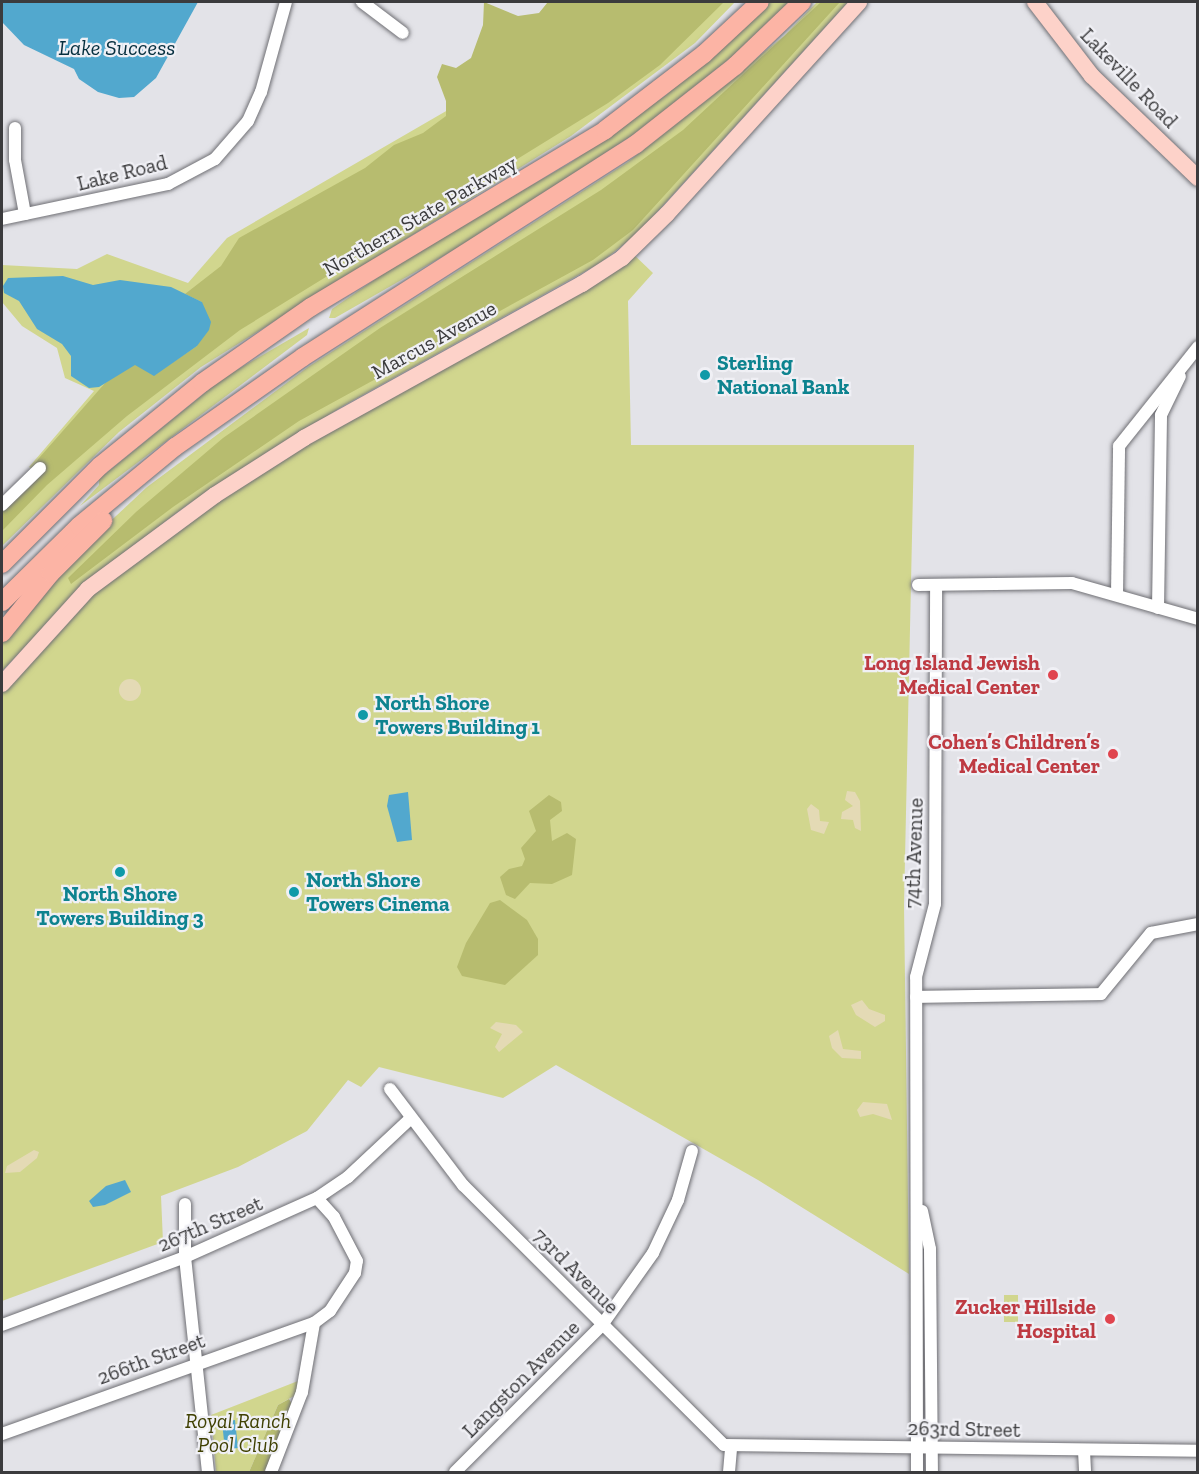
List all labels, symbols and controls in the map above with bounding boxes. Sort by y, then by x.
street label: Lakeville Road [1075,23,1183,133]
water label: Lake Success [58,35,176,61]
street label: Lake Road [74,150,170,196]
street label: Northern State Parkway [319,150,521,282]
street label: Marcus Avenue [367,295,501,385]
place label: Sterling National Bank [717,350,849,400]
marker: Sterling National Bank [698,368,712,382]
place label: Long Island Jewish Medical Center [864,650,1040,700]
marker: Long Island Jewish Medical Center [1044,666,1062,684]
place label: North Shore Towers Building 1 [375,690,540,740]
marker: North Shore Towers Building 1 [356,708,370,722]
place label: Cohen’s Children’s Medical Center [928,729,1100,779]
marker: Cohen’s Children’s Medical Center [1104,745,1122,763]
street label: 74th Avenue [899,797,929,909]
marker: North Shore Towers Building 3 [113,865,127,879]
place label: North Shore Towers Cinema [306,867,450,917]
place label: North Shore Towers Building 3 [36,881,204,931]
marker: North Shore Towers Cinema [287,885,301,899]
street label: 267th Street [154,1191,266,1257]
street label: 73rd Avenue [528,1223,624,1319]
place label: Zucker Hillside Hospital [955,1294,1096,1344]
marker: Zucker Hillside Hospital [1101,1310,1119,1328]
street label: Langston Avenue [457,1315,585,1443]
street label: 266th Street [94,1328,208,1390]
park label: Royal Ranch Pool Club [185,1408,291,1458]
street label: 263rd Street [907,1415,1021,1443]

